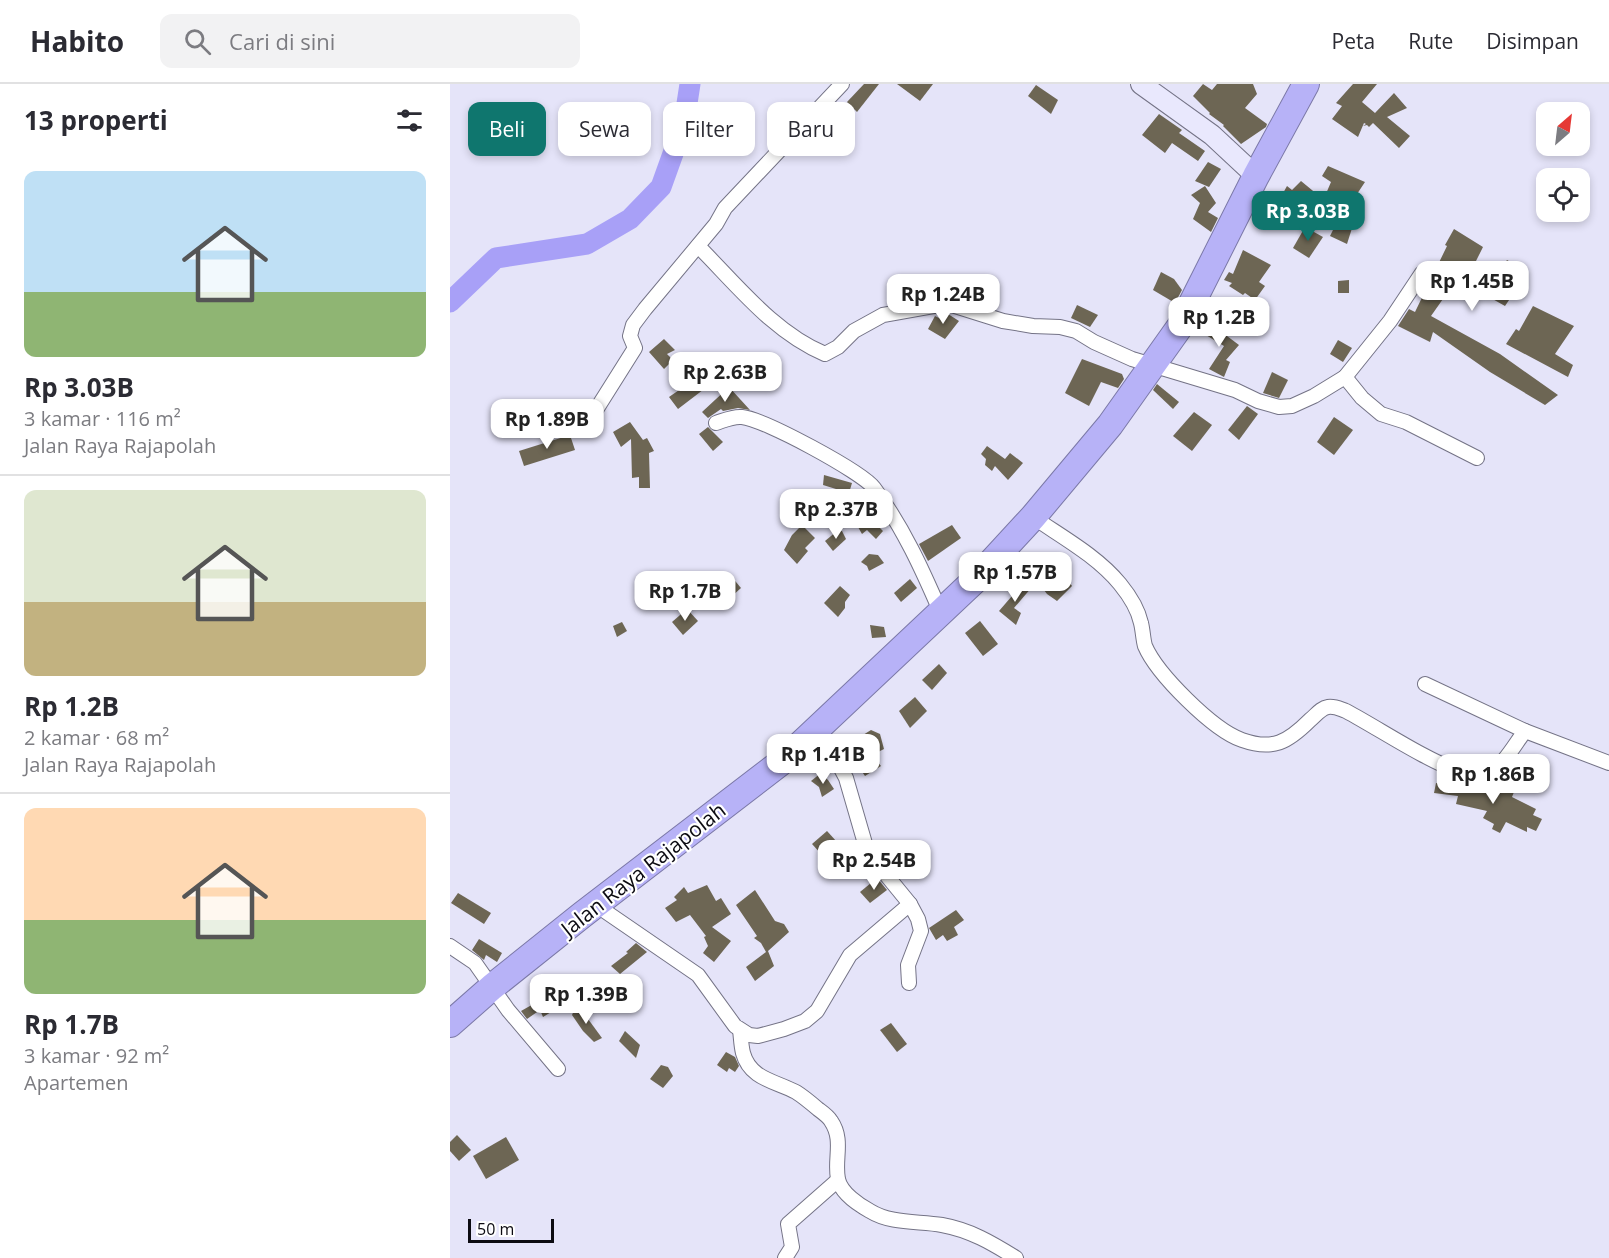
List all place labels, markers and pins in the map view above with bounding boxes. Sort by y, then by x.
pin: Rp 3.03B [1246,191,1370,242]
pin: Rp 1.45B [1410,261,1534,312]
pin: Rp 1.24B [881,274,1005,325]
pin: Rp 1.2B [1164,297,1274,348]
pin: Rp 2.63B [663,352,787,403]
pin: Rp 1.89B [485,399,609,450]
pin: Rp 2.37B [774,489,898,540]
pin: Rp 1.57B [953,552,1077,603]
pin: Rp 1.7B [630,571,740,622]
pin: Rp 1.41B [761,734,885,785]
pin: Rp 1.86B [1431,754,1555,805]
pin: Rp 2.54B [812,840,936,891]
pin: Rp 1.39B [524,974,648,1025]

